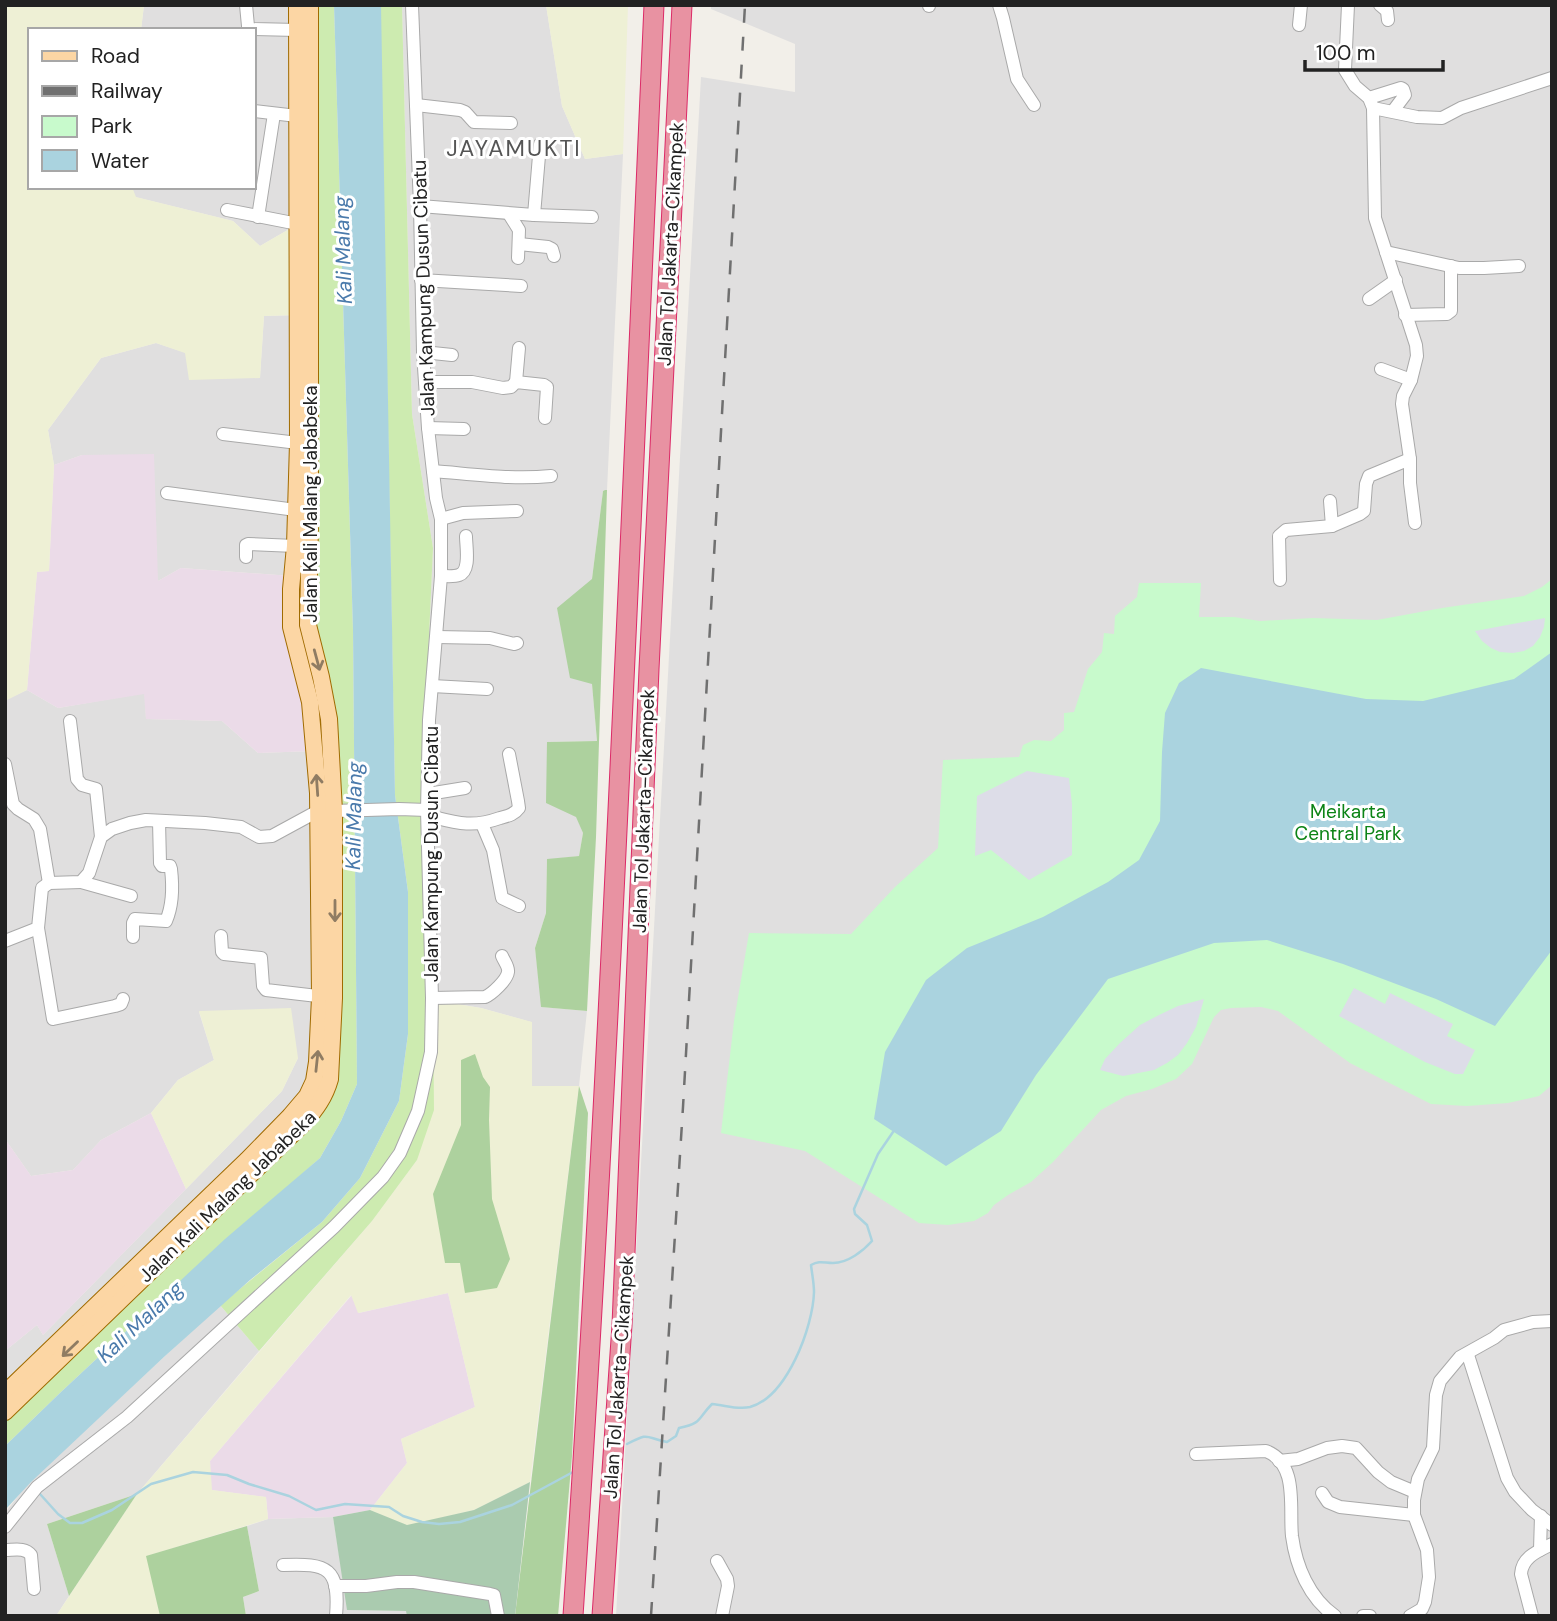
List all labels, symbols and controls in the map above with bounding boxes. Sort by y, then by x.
legend [28,28,256,189]
scale bar [1305,28,1443,72]
text: 100 m [1316,39,1376,67]
text: Road [91,42,140,70]
text: Railway [91,77,163,105]
text: Park [91,112,133,140]
street label: Jalan Tol Jakarta–Cikampek [652,121,689,367]
district label: JAYAMUKTI [446,133,582,163]
text: Water [91,147,149,175]
street label: Jalan Kampung Dusun Cibatu [407,159,440,417]
water label: Kali Malang [327,195,359,305]
street label: Jalan Kali Malang Jababeka [298,385,323,623]
one-way arrow [311,648,324,671]
street label: Jalan Tol Jakarta–Cikampek [627,688,660,934]
street label: Jalan Kampung Dusun Cibatu [419,726,444,982]
water label: Kali Malang [339,761,369,870]
one-way arrow [310,774,323,797]
park label: Meikarta Central Park [1295,799,1402,846]
one-way arrow [328,899,342,922]
one-way arrow [311,1050,324,1073]
street label: Jalan Kali Malang Jababeka [133,1105,321,1288]
street label: Jalan Tol Jakarta–Cikampek [598,1254,640,1500]
water label: Kali Malang [91,1275,189,1369]
one-way arrow [62,1341,79,1358]

